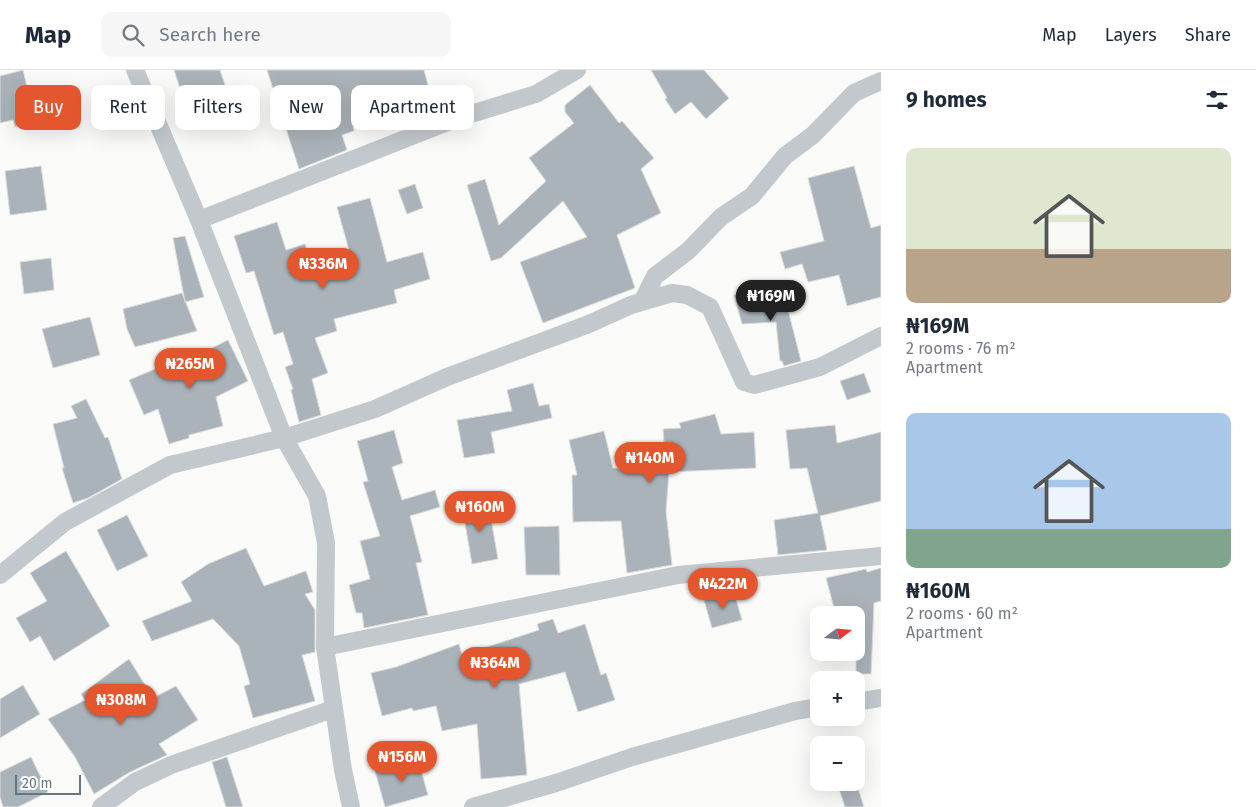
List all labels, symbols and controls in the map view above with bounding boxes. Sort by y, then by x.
search box [101,12,451,57]
text: Map [25,21,71,49]
icon: search [119,21,147,49]
text: Search here [159,23,261,46]
text: Map [1042,24,1077,46]
text: Layers [1105,24,1157,46]
text: Share [1185,24,1231,46]
chip: Buy [15,85,81,130]
chip: Rent [91,85,165,130]
chip: Filters [175,85,260,130]
chip: New [270,85,341,130]
chip: Apartment [351,85,474,130]
icon: filters [1203,86,1231,114]
text: 9 homes [906,87,987,113]
icon: home [1024,181,1114,271]
pin: ₦336M [288,248,358,290]
text: ₦336M [299,254,347,273]
pin: ₦169M [736,280,806,322]
text: ₦169M [747,286,795,305]
text: ₦169M [906,313,969,339]
text: 2 rooms · 76 m² [906,339,1016,358]
pin: ₦265M [155,348,225,390]
text: ₦265M [166,354,214,373]
text: Apartment [906,358,983,377]
pin: ₦140M [615,442,685,484]
icon: home [1024,446,1114,536]
text: ₦140M [626,448,674,467]
pin: ₦160M [445,490,515,533]
text: ₦160M [456,497,504,516]
pin: ₦422M [688,568,758,610]
text: ₦422M [699,574,747,593]
text: ₦160M [906,578,970,604]
text: 2 rooms · 60 m² [906,604,1018,623]
north arrow [810,606,865,661]
map controls [810,606,865,791]
text: Apartment [906,623,983,642]
pin: ₦364M [460,646,530,689]
text: ₦364M [470,653,520,672]
button: + [810,671,865,726]
pin: ₦308M [86,684,156,726]
text: ₦308M [96,690,146,709]
button: − [810,736,865,791]
pin: ₦156M [367,740,437,783]
text: ₦156M [378,747,426,766]
scale bar [15,772,81,795]
text: 20 m [22,775,52,792]

